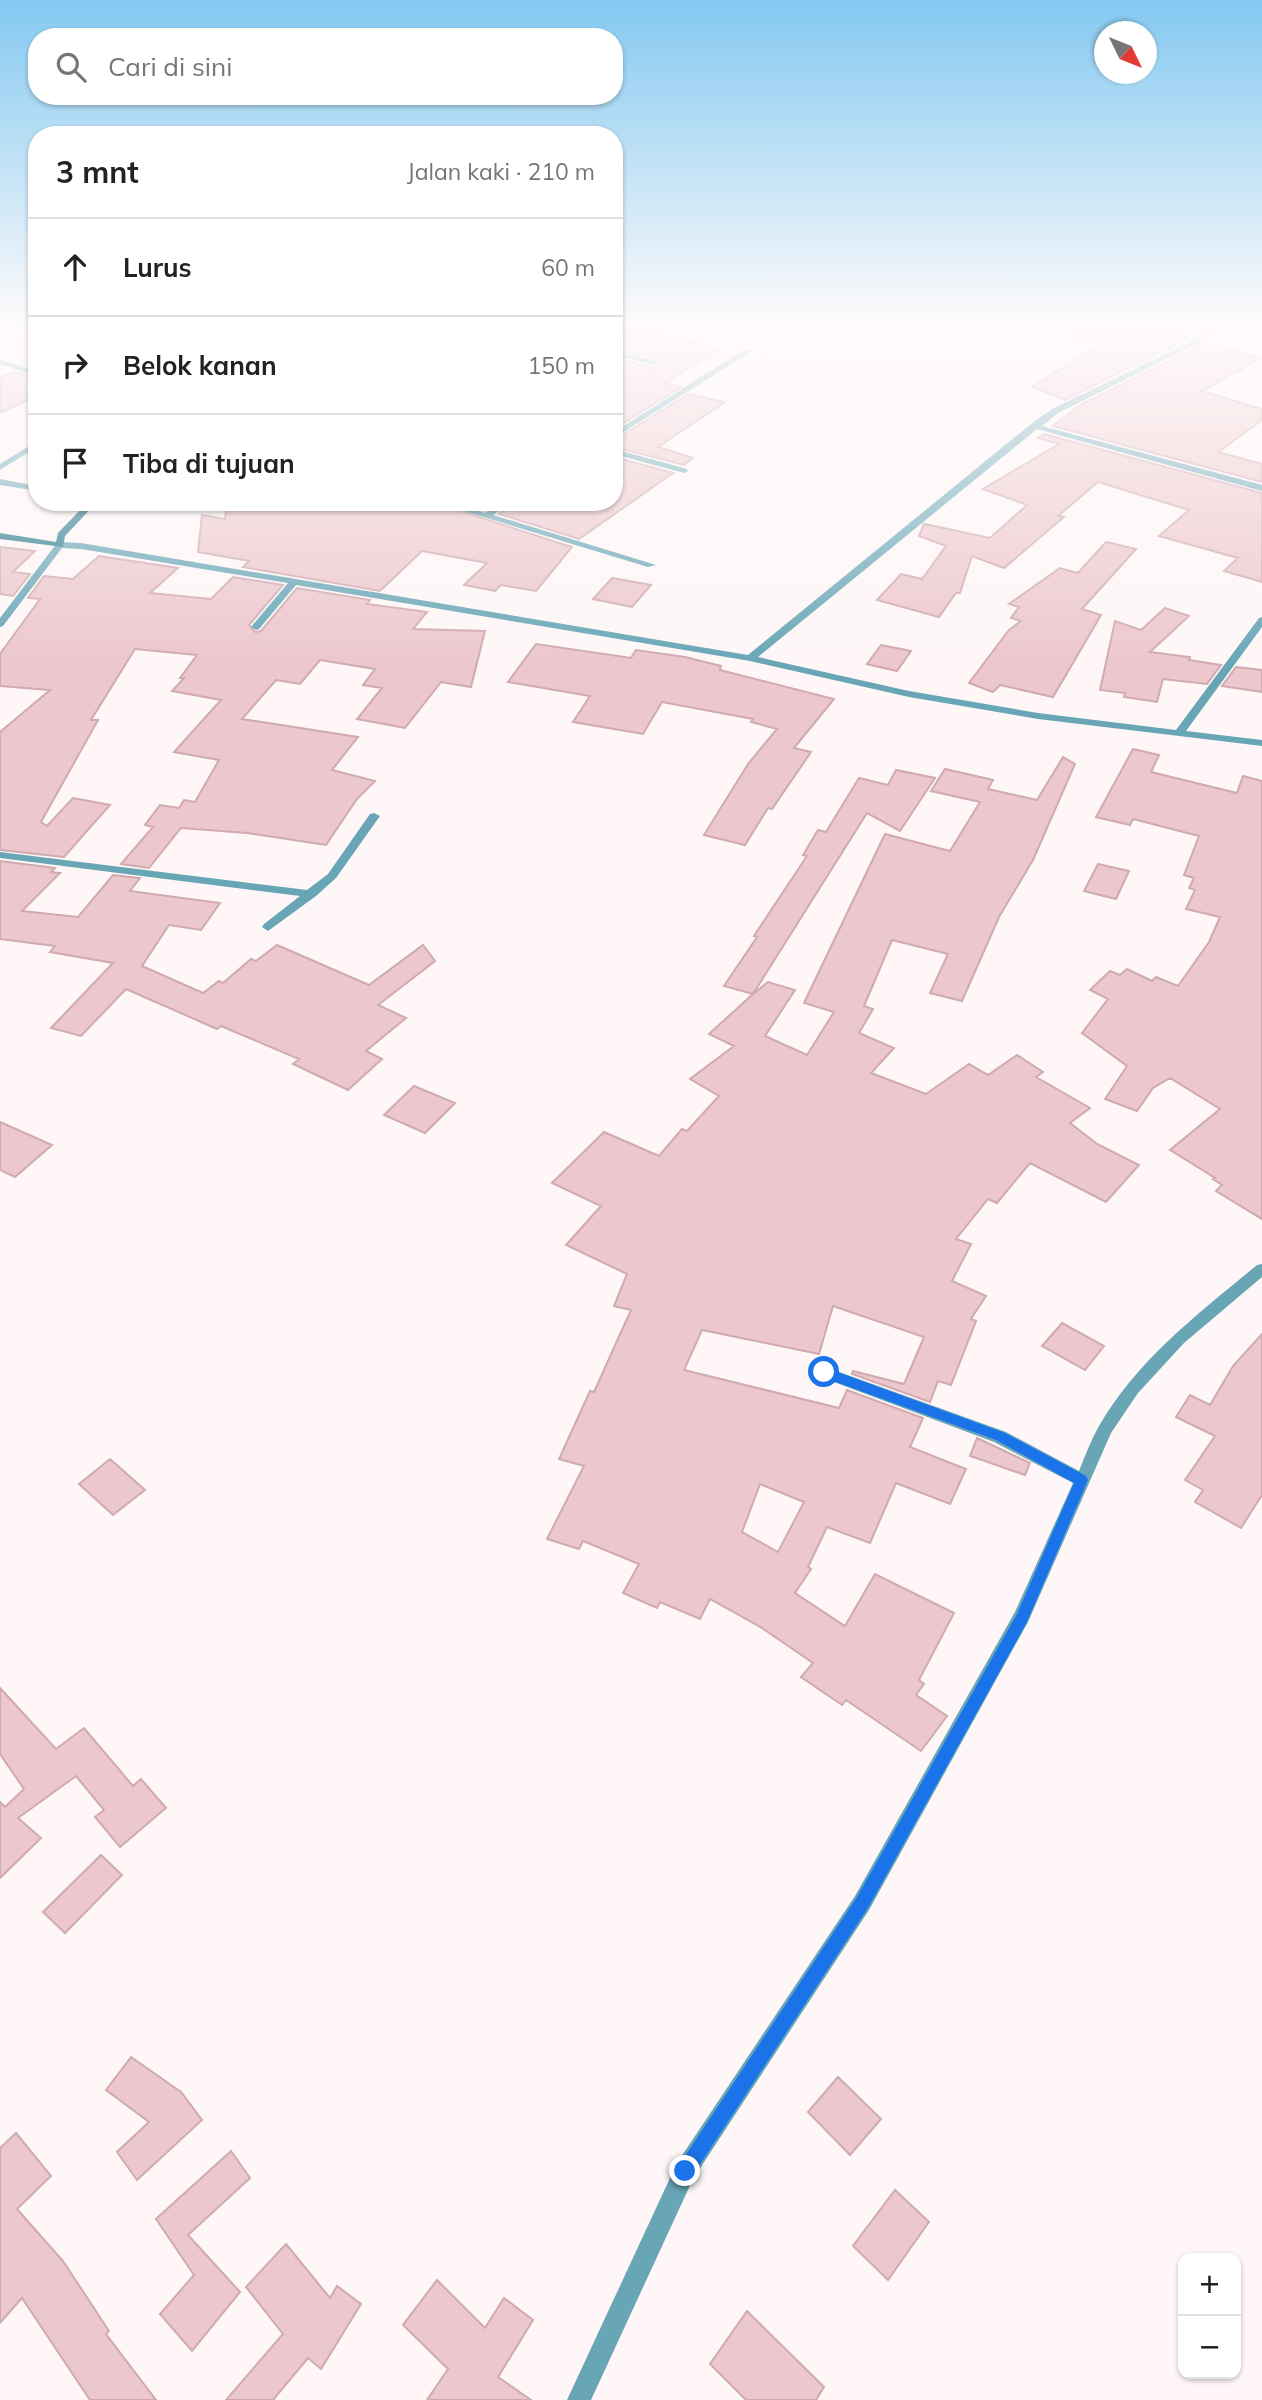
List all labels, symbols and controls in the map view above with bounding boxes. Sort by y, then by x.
north arrow [1094,21,1157,84]
search box [28,28,623,105]
icon: search [52,48,90,86]
text: Cari di sini [108,50,232,83]
text: 3 mnt [56,153,139,191]
text: Jalan kaki · 210 m [407,157,595,186]
icon: ahead [56,248,94,286]
text: Lurus [123,251,192,284]
text: 60 m [541,253,595,282]
icon: right [56,346,94,384]
text: Belok kanan [123,349,277,382]
text: 150 m [527,351,595,380]
icon: arrive [56,444,94,482]
text: Tiba di tujuan [123,447,295,480]
route start [808,1356,839,1387]
route end [669,2155,700,2186]
map controls [1178,2253,1241,2379]
button: + [1178,2253,1241,2316]
button: − [1178,2316,1241,2379]

